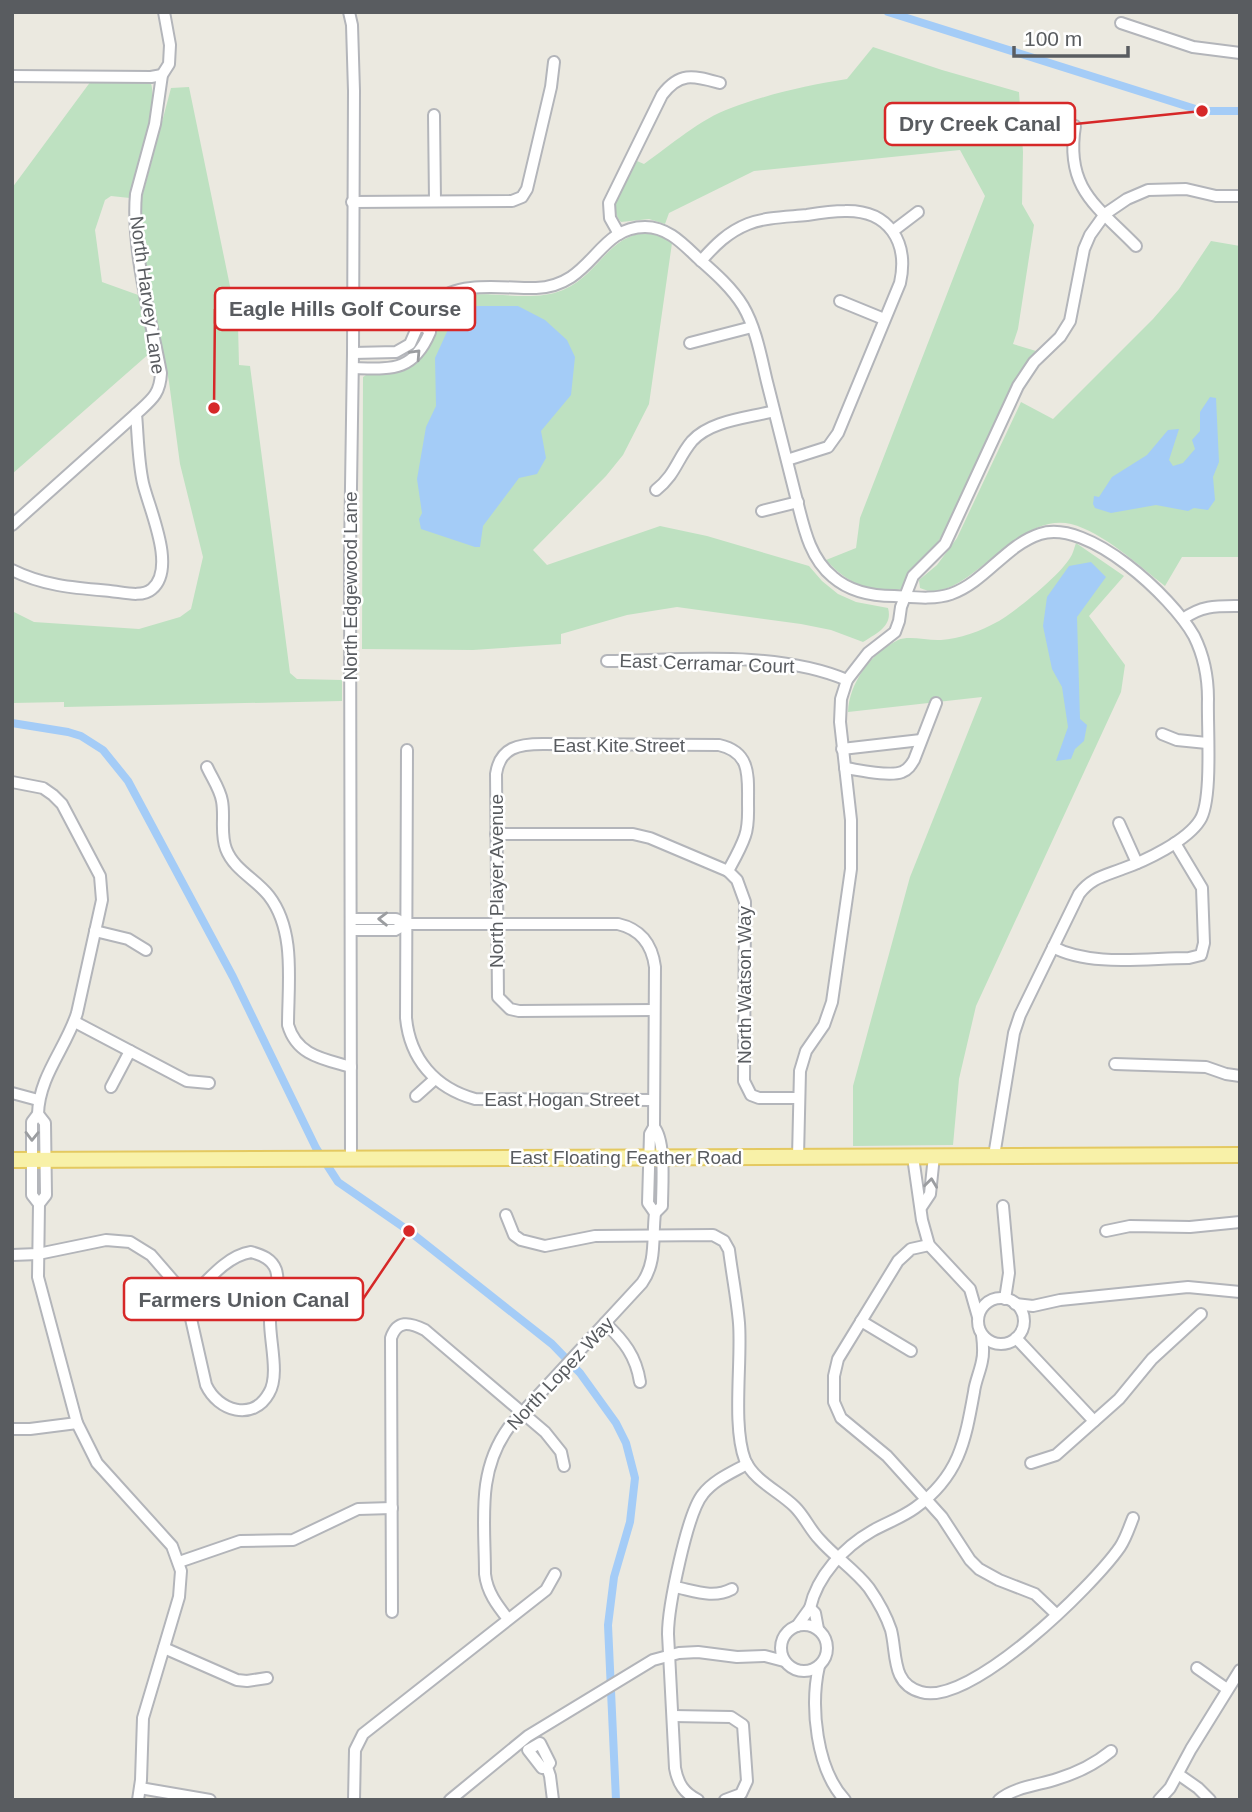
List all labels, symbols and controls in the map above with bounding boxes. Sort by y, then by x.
scale bar [1014,14,1128,58]
text: 100 m [1024,27,1082,50]
callout: Dry Creek Canal [885,103,1075,145]
text: Dry Creek Canal [899,112,1061,135]
street label: North Harvey Lane [126,215,169,375]
callout: Eagle Hills Golf Course [215,288,475,330]
text: Eagle Hills Golf Course [229,297,461,320]
one-way arrow [408,349,420,362]
street label: North Edgewood Lane [340,491,361,681]
street label: East Cerramar Court [619,650,796,677]
street label: East Kite Street [553,735,686,756]
street label: North Player Avenue [486,794,507,968]
street label: North Watson Way [734,905,755,1064]
one-way arrow [377,911,387,927]
street label: East Hogan Street [484,1089,640,1110]
one-way arrow [24,1132,40,1142]
street label: East Floating Feather Road [510,1147,742,1168]
one-way arrow [924,1177,939,1188]
callout: Farmers Union Canal [124,1278,363,1320]
text: Farmers Union Canal [138,1288,350,1311]
street label: North Lopez Way [503,1312,618,1434]

